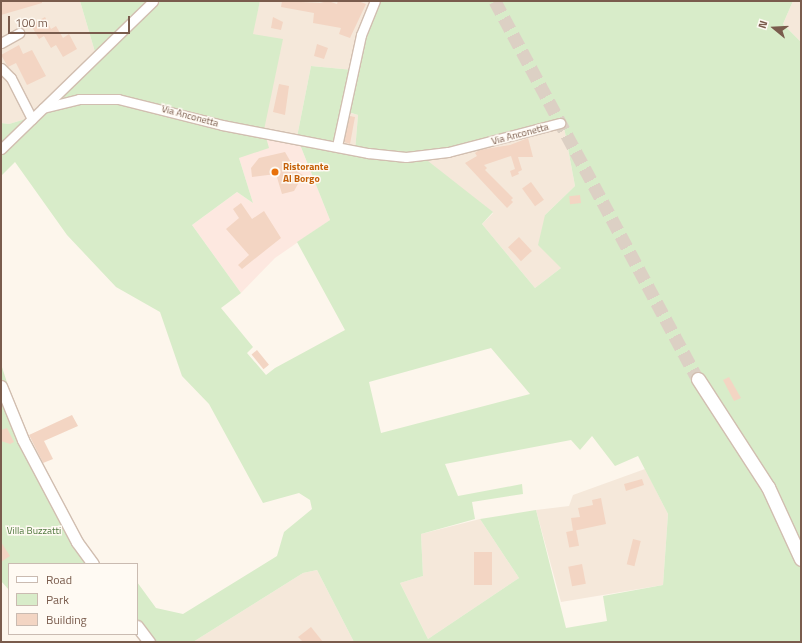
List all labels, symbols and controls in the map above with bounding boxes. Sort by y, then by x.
scale bar [10,8,132,34]
north arrow [754,8,794,48]
text: 100 m [15,13,48,32]
text: N [754,18,771,30]
street label: Via Anconetta [160,103,220,129]
street label: Via Anconetta [490,121,550,147]
place label: Ristorante Al Borgo [283,160,329,184]
marker: Ristorante Al Borgo [270,167,280,177]
park label: Villa Buzzatti [7,525,61,537]
legend [8,563,138,635]
text: Road [46,570,72,589]
text: Park [46,590,69,609]
text: Building [46,610,87,629]

